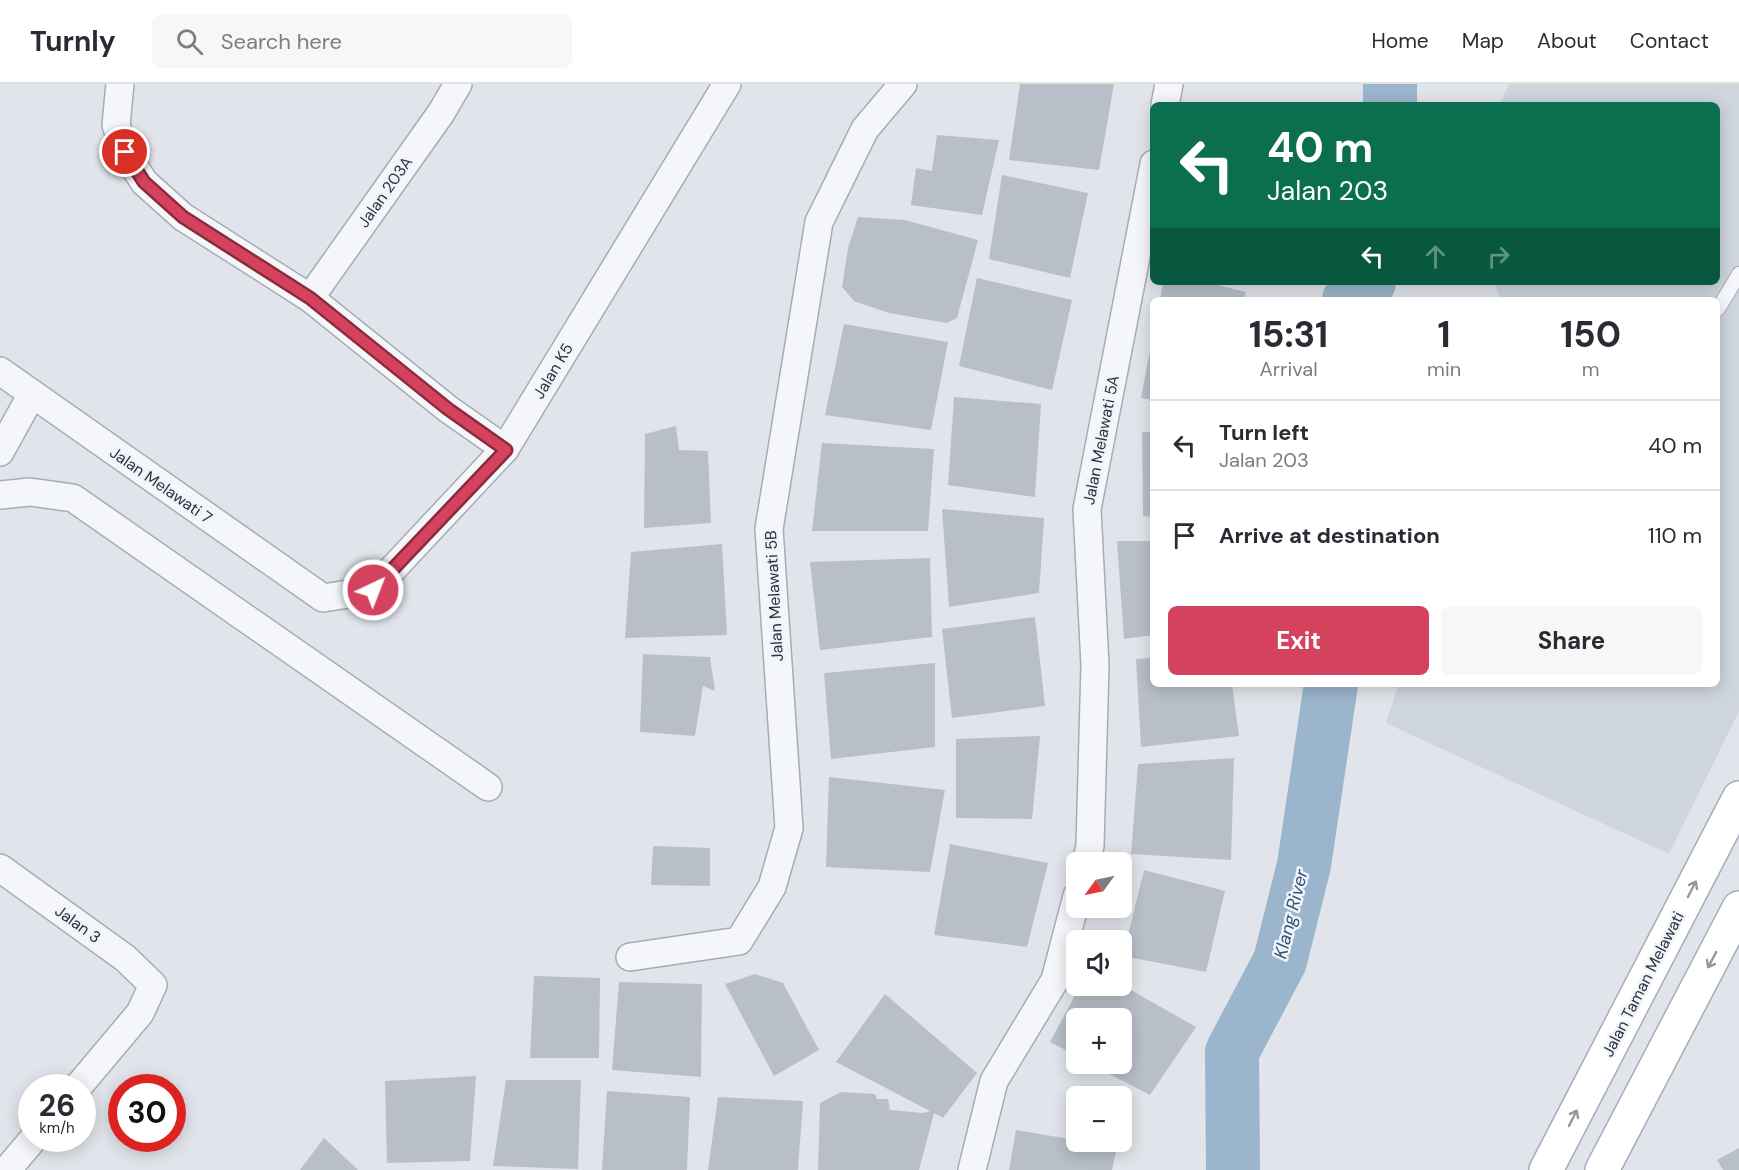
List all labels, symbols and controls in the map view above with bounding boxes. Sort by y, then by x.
search box [152,14,572,68]
text: Turnly [30,23,116,60]
icon: search [173,25,206,58]
text: Search here [221,27,342,56]
text: Home [1371,27,1429,55]
text: Map [1462,27,1504,55]
text: About [1537,27,1597,55]
text: Contact [1630,27,1709,55]
text: 40 m [1267,120,1373,175]
pin [99,126,150,177]
icon: left [1168,126,1246,204]
icon: arrive [108,135,141,168]
street label: Jalan 203A [353,152,417,232]
text: Jalan 203 [1267,173,1388,208]
icon: left [1356,240,1389,273]
icon: ahead [1419,240,1452,273]
icon: right [1482,240,1515,273]
text: 15:31 [1249,311,1328,358]
text: 1 [1438,311,1451,358]
text: 150 [1560,311,1621,358]
street label: Jalan K5 [528,339,578,403]
text: Arrival [1259,356,1318,382]
text: min [1427,356,1461,382]
text: m [1582,356,1600,382]
street label: Jalan Melawati 5A [1078,373,1124,507]
text: Turn left [1219,418,1309,447]
icon: left [1168,429,1201,462]
text: 40 m [1648,431,1702,460]
street label: Jalan Melawati 7 [106,442,216,528]
text: Jalan 203 [1219,447,1309,473]
icon: arrive [1168,519,1201,552]
text: Arrive at destination [1219,521,1440,550]
text: 110 m [1648,521,1702,550]
street label: Jalan Melawati 5B [760,530,788,662]
position arrow [341,558,405,622]
button: Exit [1168,606,1429,675]
button: Share [1441,606,1702,675]
north arrow [1066,852,1132,918]
map controls [1066,852,1132,1152]
water label: Klang River [1268,866,1314,961]
one-way arrow [1686,881,1698,898]
street label: Jalan 3 [51,900,105,948]
street label: Jalan Taman Melawati [1597,908,1689,1060]
button: sound [1066,930,1132,996]
one-way arrow [1706,951,1718,968]
button: + [1066,1008,1132,1074]
speed limit sign: 30 [108,1074,186,1152]
text: 26 [39,1086,75,1125]
button: − [1066,1086,1132,1152]
one-way arrow [1567,1110,1579,1127]
text: km/h [39,1118,75,1138]

